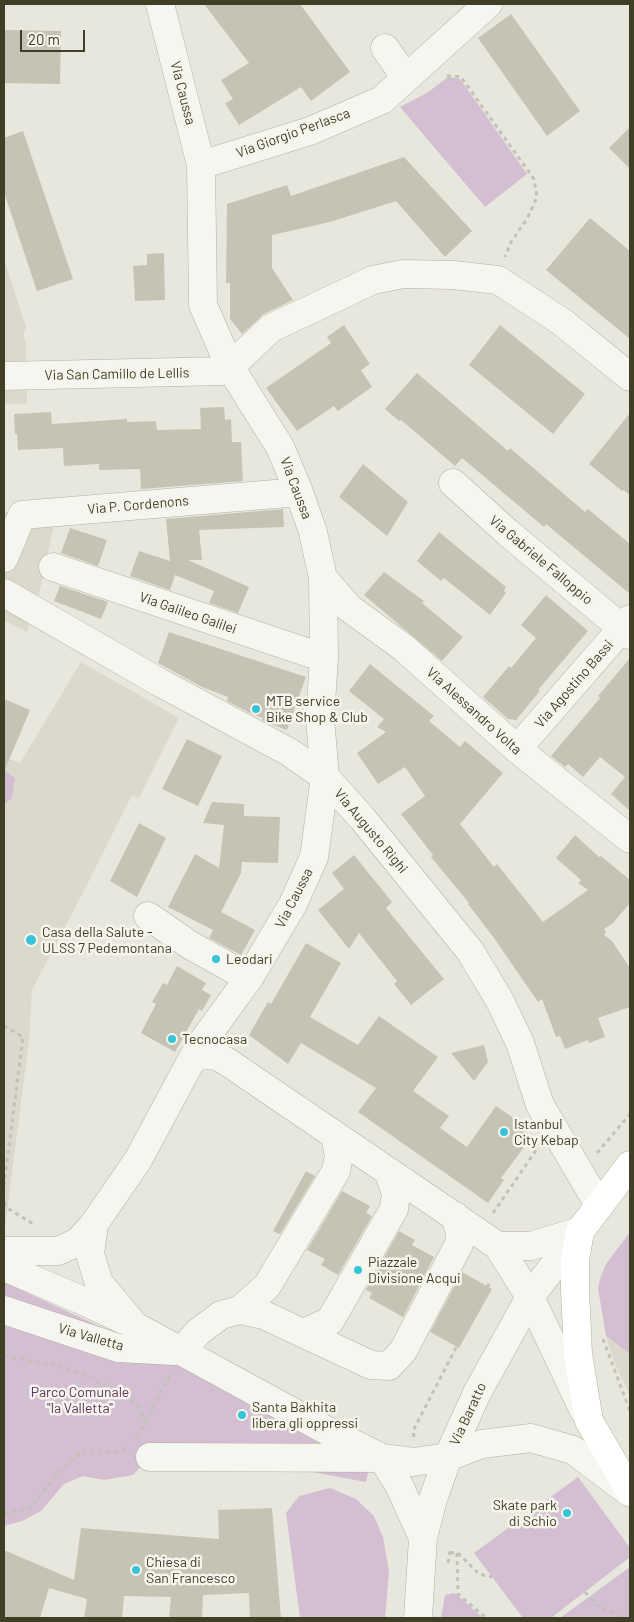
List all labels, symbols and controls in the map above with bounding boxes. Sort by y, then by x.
scale bar [22,20,88,52]
text: 20 m [28,30,60,48]
street label: Via Caussa [167,59,199,127]
street label: Via Giorgio Perlasca [234,105,352,161]
street label: Via San Camillo de Lellis [44,364,190,384]
street label: Via Caussa [276,455,316,521]
street label: Via P. Cordenons [87,492,189,518]
street label: Via Gabriele Falloppio [486,512,596,608]
street label: Via Galileo Galilei [137,588,239,638]
street label: Via Agostino Bassi [531,637,617,731]
street label: Via Alessandro Volta [423,664,525,758]
place label: MTB service Bike Shop & Club [266,693,368,726]
marker: MTB service Bike Shop & Club [250,703,262,715]
street label: Via Augusto Righi [331,785,411,877]
street label: Via Caussa [272,865,316,931]
place label: Casa della Salute - ULSS 7 Pedemontana [42,924,172,956]
marker: Casa della Salute - ULSS 7 Pedemontana [24,933,38,947]
place label: Leodari [226,951,273,967]
marker: Leodari [210,953,222,965]
place label: Tecnocasa [182,1031,247,1047]
marker: Tecnocasa [166,1033,178,1045]
place label: Istanbul City Kebap [514,1116,579,1148]
marker: Istanbul City Kebap [498,1126,510,1138]
place label: Piazzale Divisione Acqui [368,1254,460,1286]
marker: Piazzale Divisione Acqui [352,1264,364,1276]
street label: Via Valletta [56,1320,126,1354]
street label: Via Baratto [446,1380,490,1448]
park label: Parco Comunale "la Valletta" [31,1384,129,1416]
place label: Santa Bakhita libera gli oppressi [252,1399,358,1431]
marker: Santa Bakhita libera gli oppressi [236,1409,248,1421]
place label: Skate park di Schio [493,1497,557,1530]
marker: Skate park di Schio [561,1507,573,1519]
place label: Chiesa di San Francesco [146,1554,235,1586]
marker: Chiesa di San Francesco [130,1564,142,1576]

